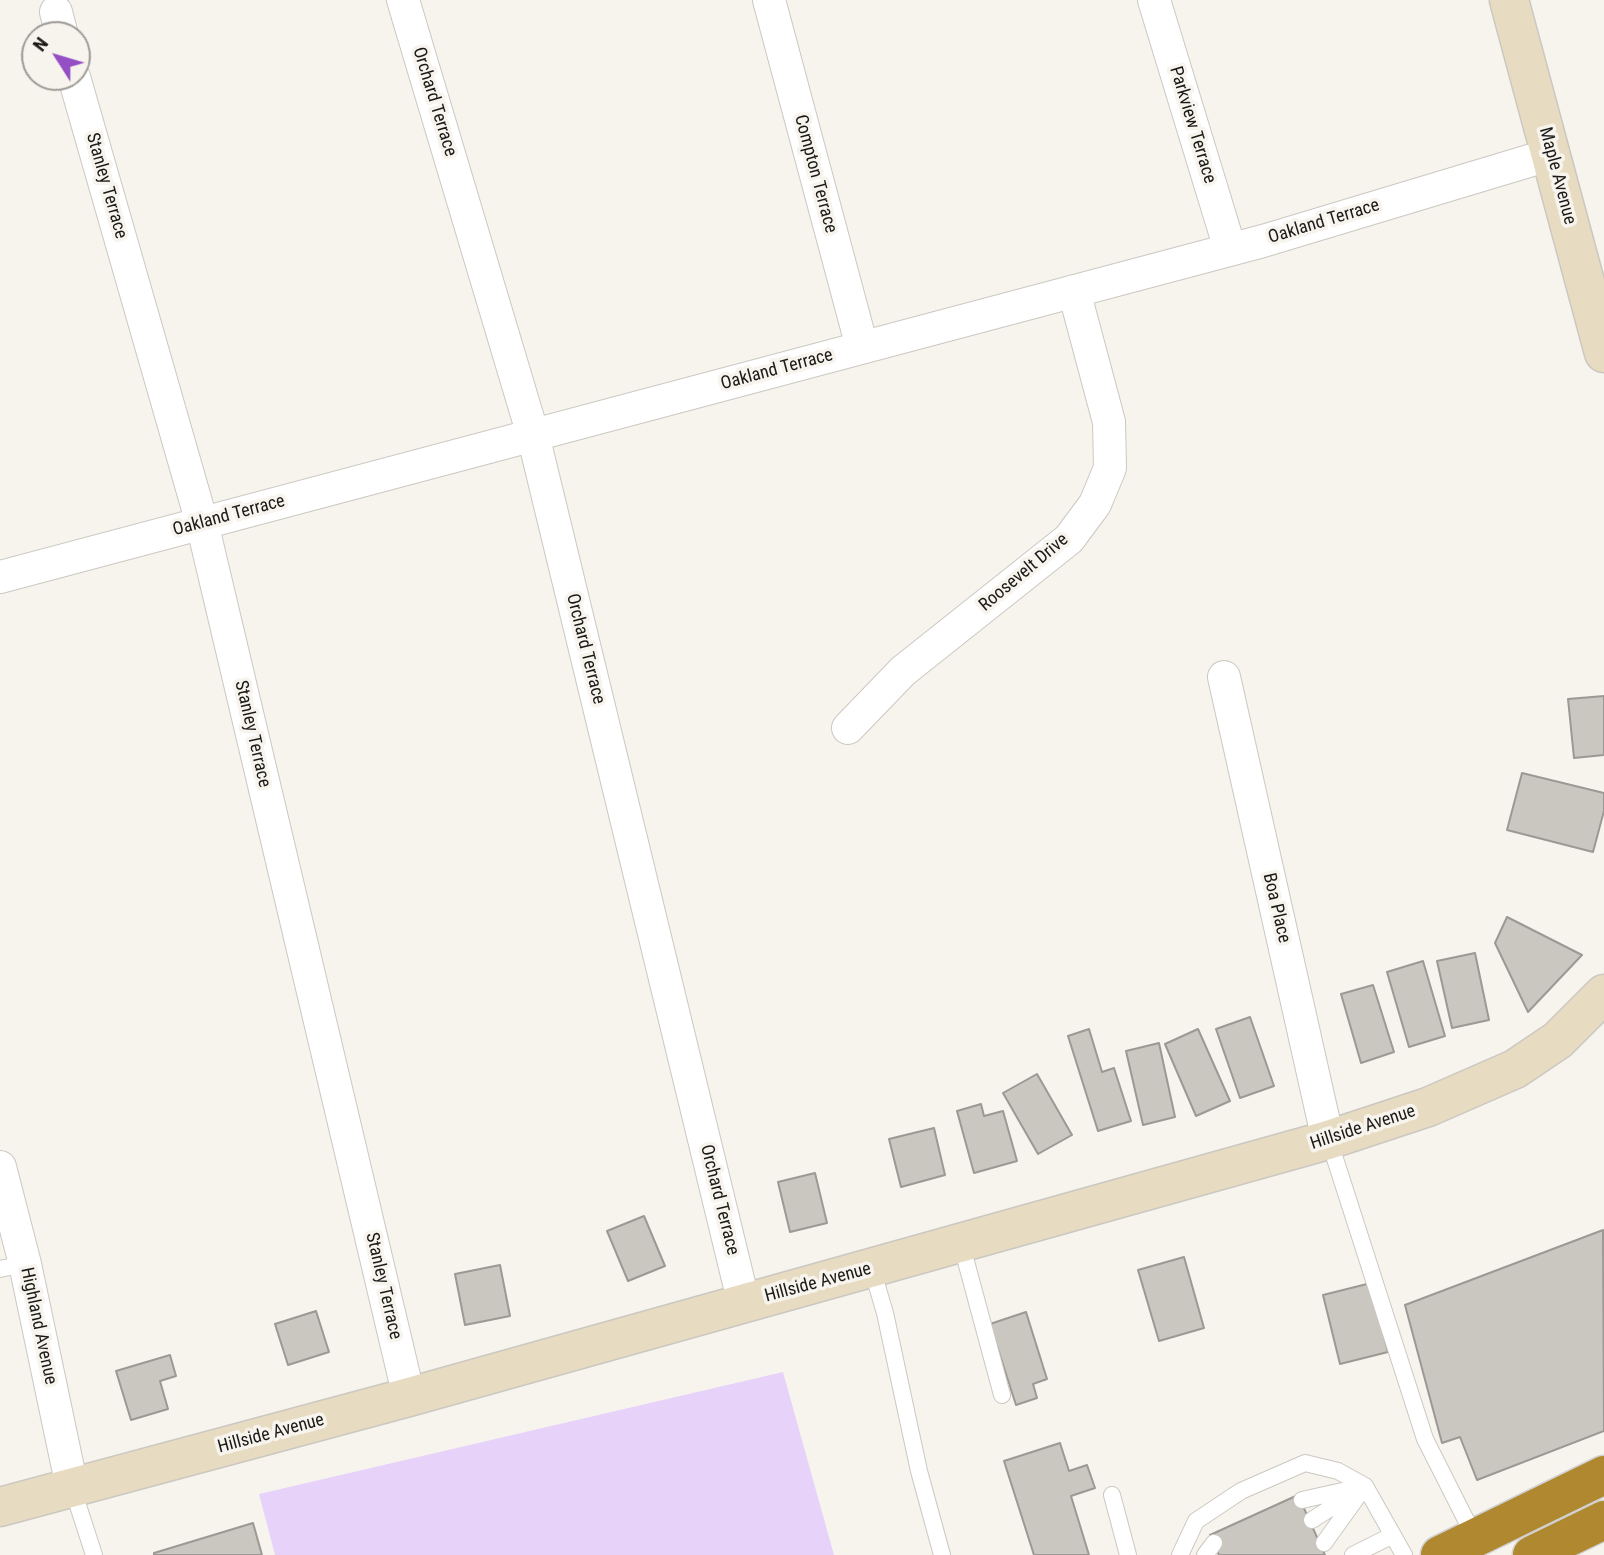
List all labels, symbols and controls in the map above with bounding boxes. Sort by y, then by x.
north arrow [21,21,91,91]
text: N [28,33,53,56]
street label: Orchard Terrace [407,45,461,159]
street label: Parkview Terrace [1164,64,1220,186]
street label: Compton Terrace [789,112,841,236]
street label: Maple Avenue [1534,125,1580,227]
street label: Stanley Terrace [81,131,131,241]
street label: Oakland Terrace [1266,195,1382,249]
street label: Oakland Terrace [719,345,835,395]
street label: Oakland Terrace [171,491,287,541]
street label: Roosevelt Drive [975,529,1073,617]
street label: Orchard Terrace [561,592,609,706]
street label: Stanley Terrace [229,678,275,790]
street label: Boa Place [1257,871,1295,945]
street label: Hillside Avenue [1308,1101,1418,1155]
street label: Orchard Terrace [695,1143,743,1257]
street label: Stanley Terrace [360,1230,406,1342]
street label: Hillside Avenue [762,1258,874,1308]
street label: Highland Avenue [15,1265,61,1387]
street label: Hillside Avenue [215,1409,327,1459]

